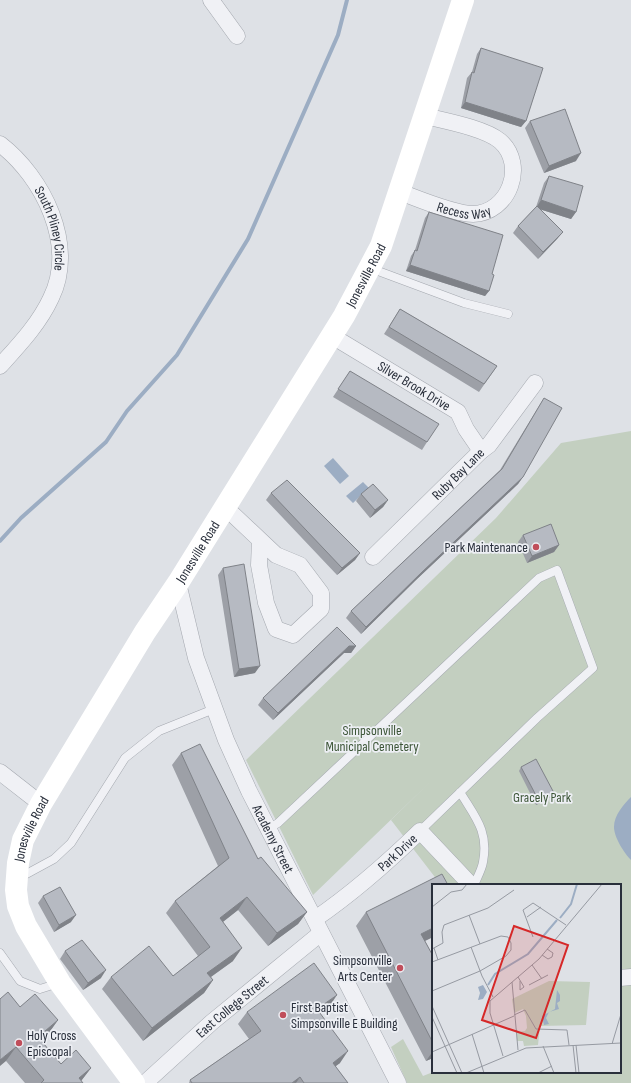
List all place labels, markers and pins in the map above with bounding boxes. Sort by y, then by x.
place label: Park Maintenance [445,539,528,556]
marker: Park Maintenance [531,542,541,552]
place label: Simpsonville Arts Center [333,952,392,985]
marker: Simpsonville Arts Center [395,963,405,973]
place label: First Baptist Simpsonville E Building [291,999,398,1032]
marker: First Baptist Simpsonville E Building [278,1010,288,1020]
place label: Holy Cross Episcopal [27,1027,76,1060]
marker: Holy Cross Episcopal [14,1038,24,1048]

